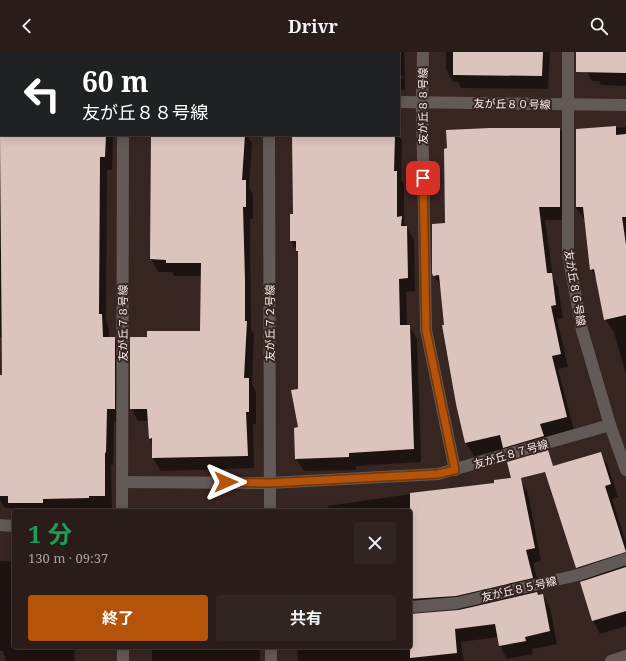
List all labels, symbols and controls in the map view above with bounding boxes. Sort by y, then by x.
text: Drivr [288,14,338,38]
icon: back [16,15,38,37]
icon: search [588,15,610,37]
text: 60 m [82,62,149,100]
icon: left [16,68,68,120]
street label: 友が丘８８号線 [415,68,430,145]
street label: 友が丘８０号線 [473,95,551,112]
text: 友が丘８８号線 [82,100,208,124]
pin [406,161,440,195]
icon: arrive [412,167,434,189]
street label: 友が丘８６号線 [561,249,590,327]
street label: 友が丘７８号線 [115,285,130,362]
street label: 友が丘７２号線 [262,285,277,362]
street label: 友が丘８７号線 [472,436,550,471]
position arrow [205,461,247,503]
text: 1 分 [28,517,72,550]
button: close [354,522,396,564]
text: 130 m · 09:37 [28,549,108,567]
street label: 友が丘８５号線 [480,573,558,604]
button: 終了 [28,595,208,641]
button: 共有 [216,595,396,641]

